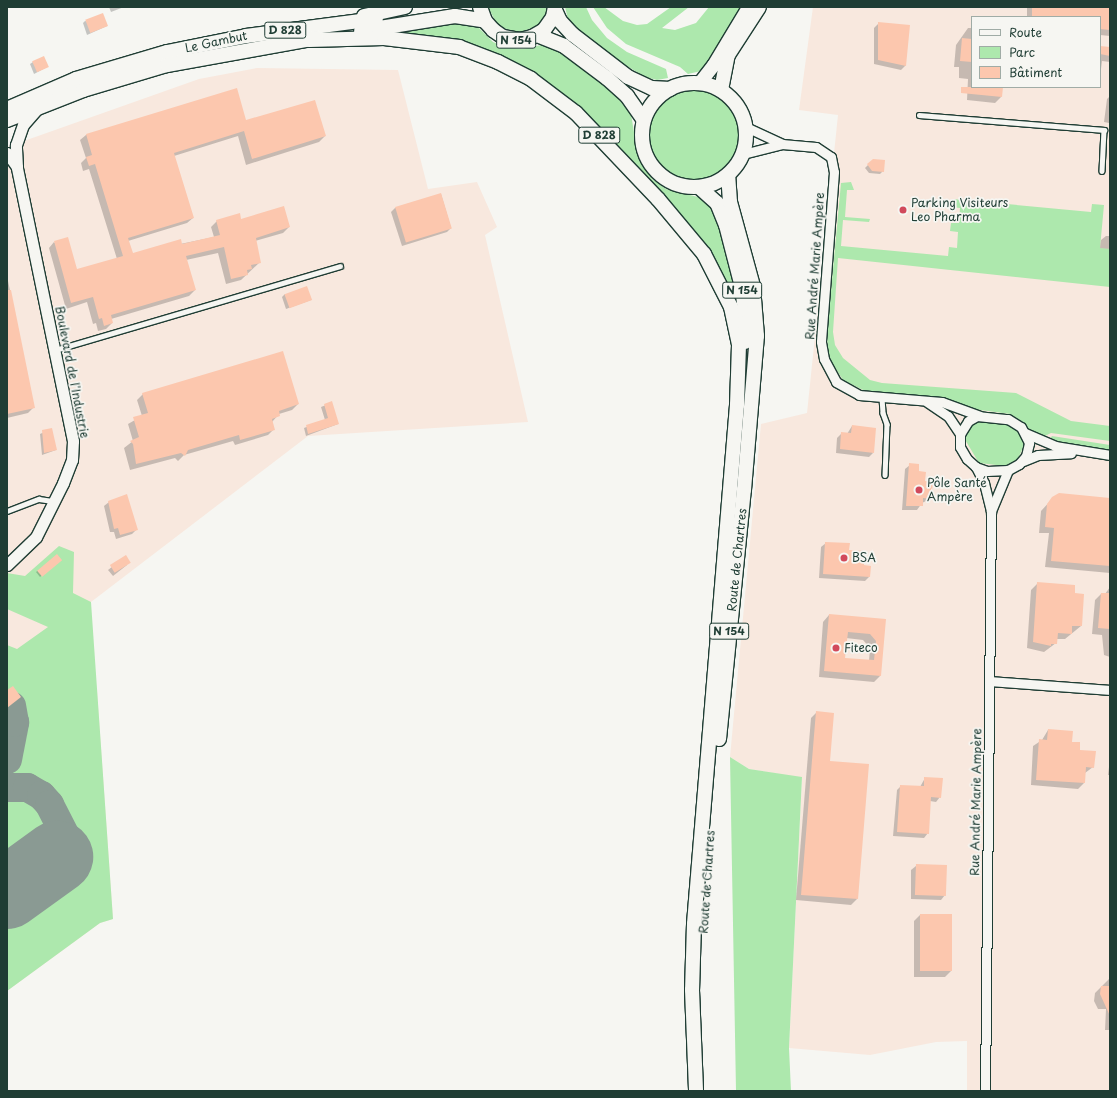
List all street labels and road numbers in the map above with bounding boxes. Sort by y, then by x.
road number: D 828 [264,21,306,39]
street label: Le Gambut [183,28,249,56]
road number: N 154 [495,31,537,49]
road number: D 828 [578,126,620,144]
street label: Rue André Marie Ampère [803,191,827,341]
road number: N 154 [721,281,763,299]
street label: Boulevard de l'Industrie [52,305,92,439]
street label: Route de Chartres [724,507,750,613]
road number: N 154 [708,622,750,640]
street label: Rue André Marie Ampère [968,727,984,877]
street label: Route de Chartres [696,829,718,935]

